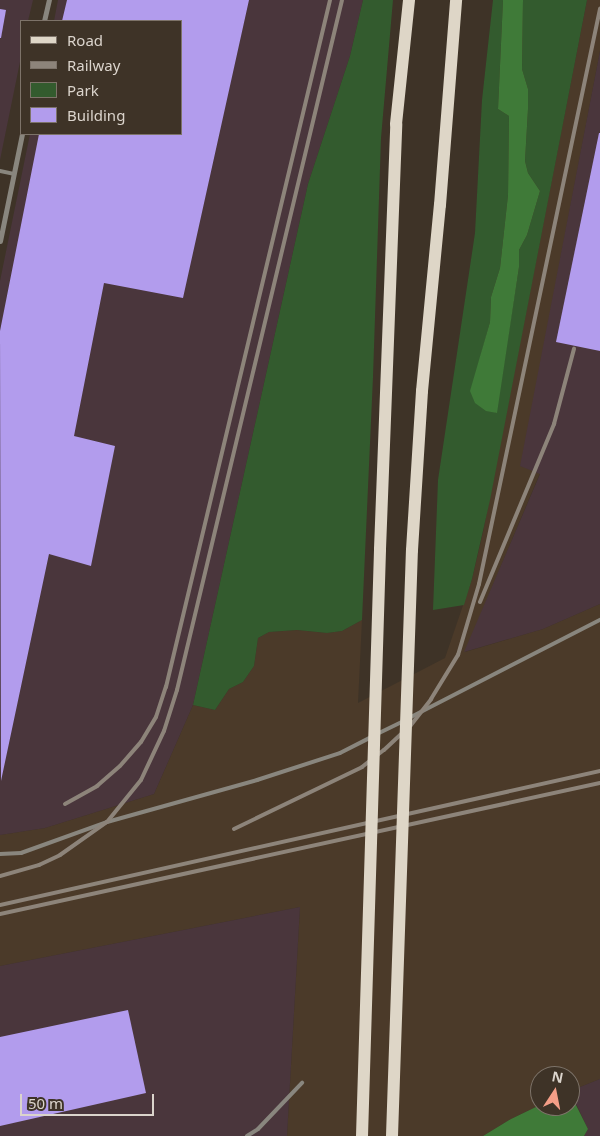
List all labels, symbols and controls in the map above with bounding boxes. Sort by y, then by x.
legend [20,20,182,135]
text: Road [67,30,103,50]
text: Railway [67,55,120,75]
text: Park [67,80,99,100]
text: Building [67,105,125,125]
north arrow [530,1066,580,1116]
text: N [550,1066,565,1087]
scale bar [22,1084,156,1116]
text: 50 m [28,1093,63,1113]

